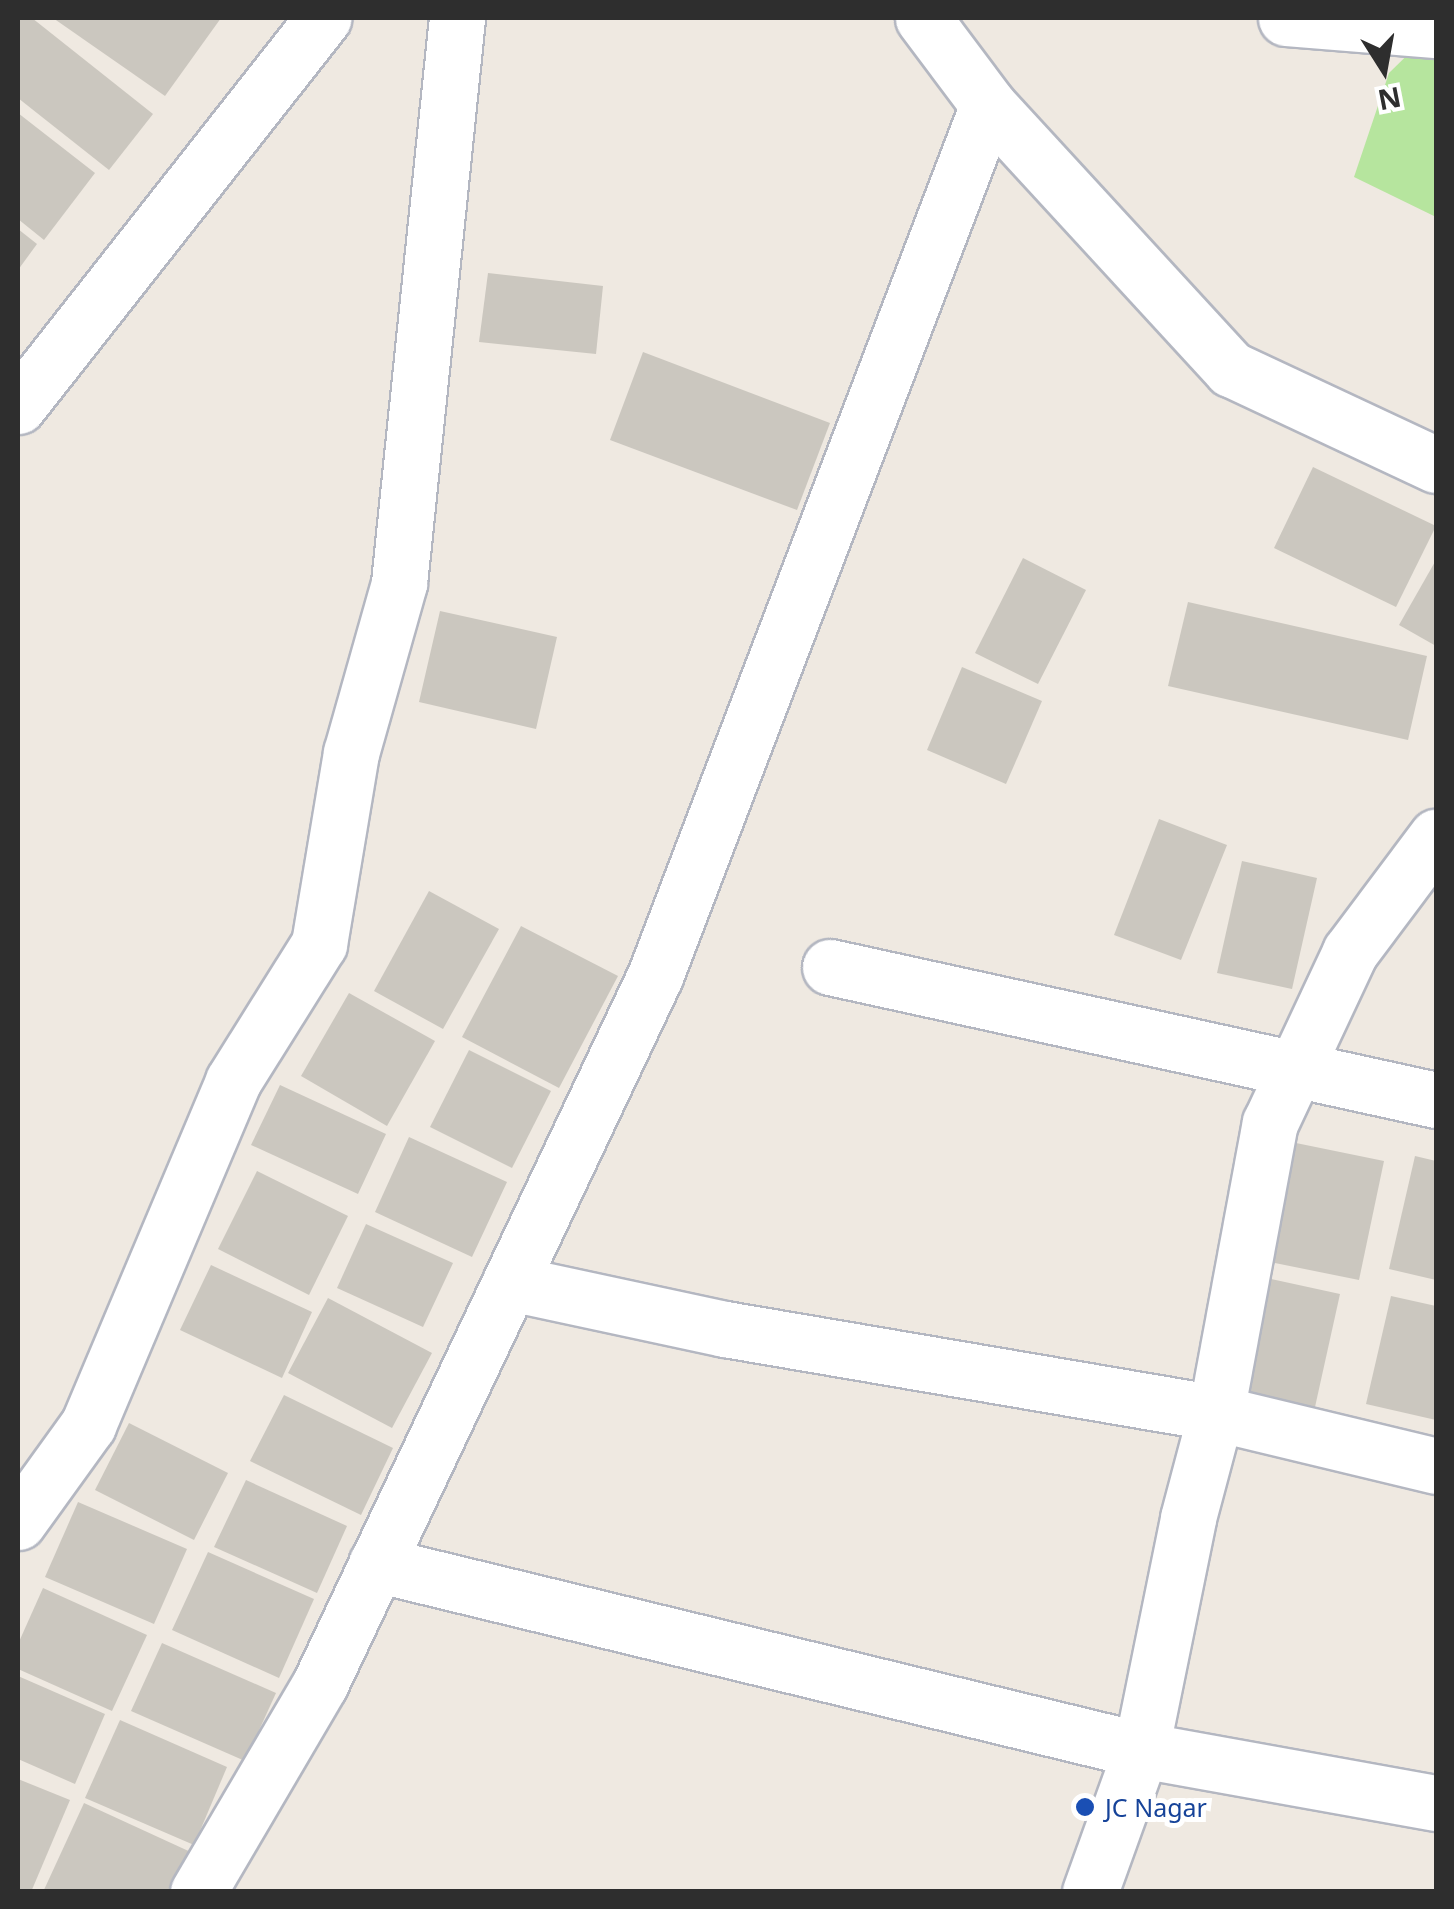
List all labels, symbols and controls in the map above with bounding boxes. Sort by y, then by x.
north arrow [1334,20,1434,120]
text: N [1375,79,1405,120]
place label: JC Nagar [1105,1792,1207,1822]
marker: JC Nagar [1074,1796,1096,1818]

